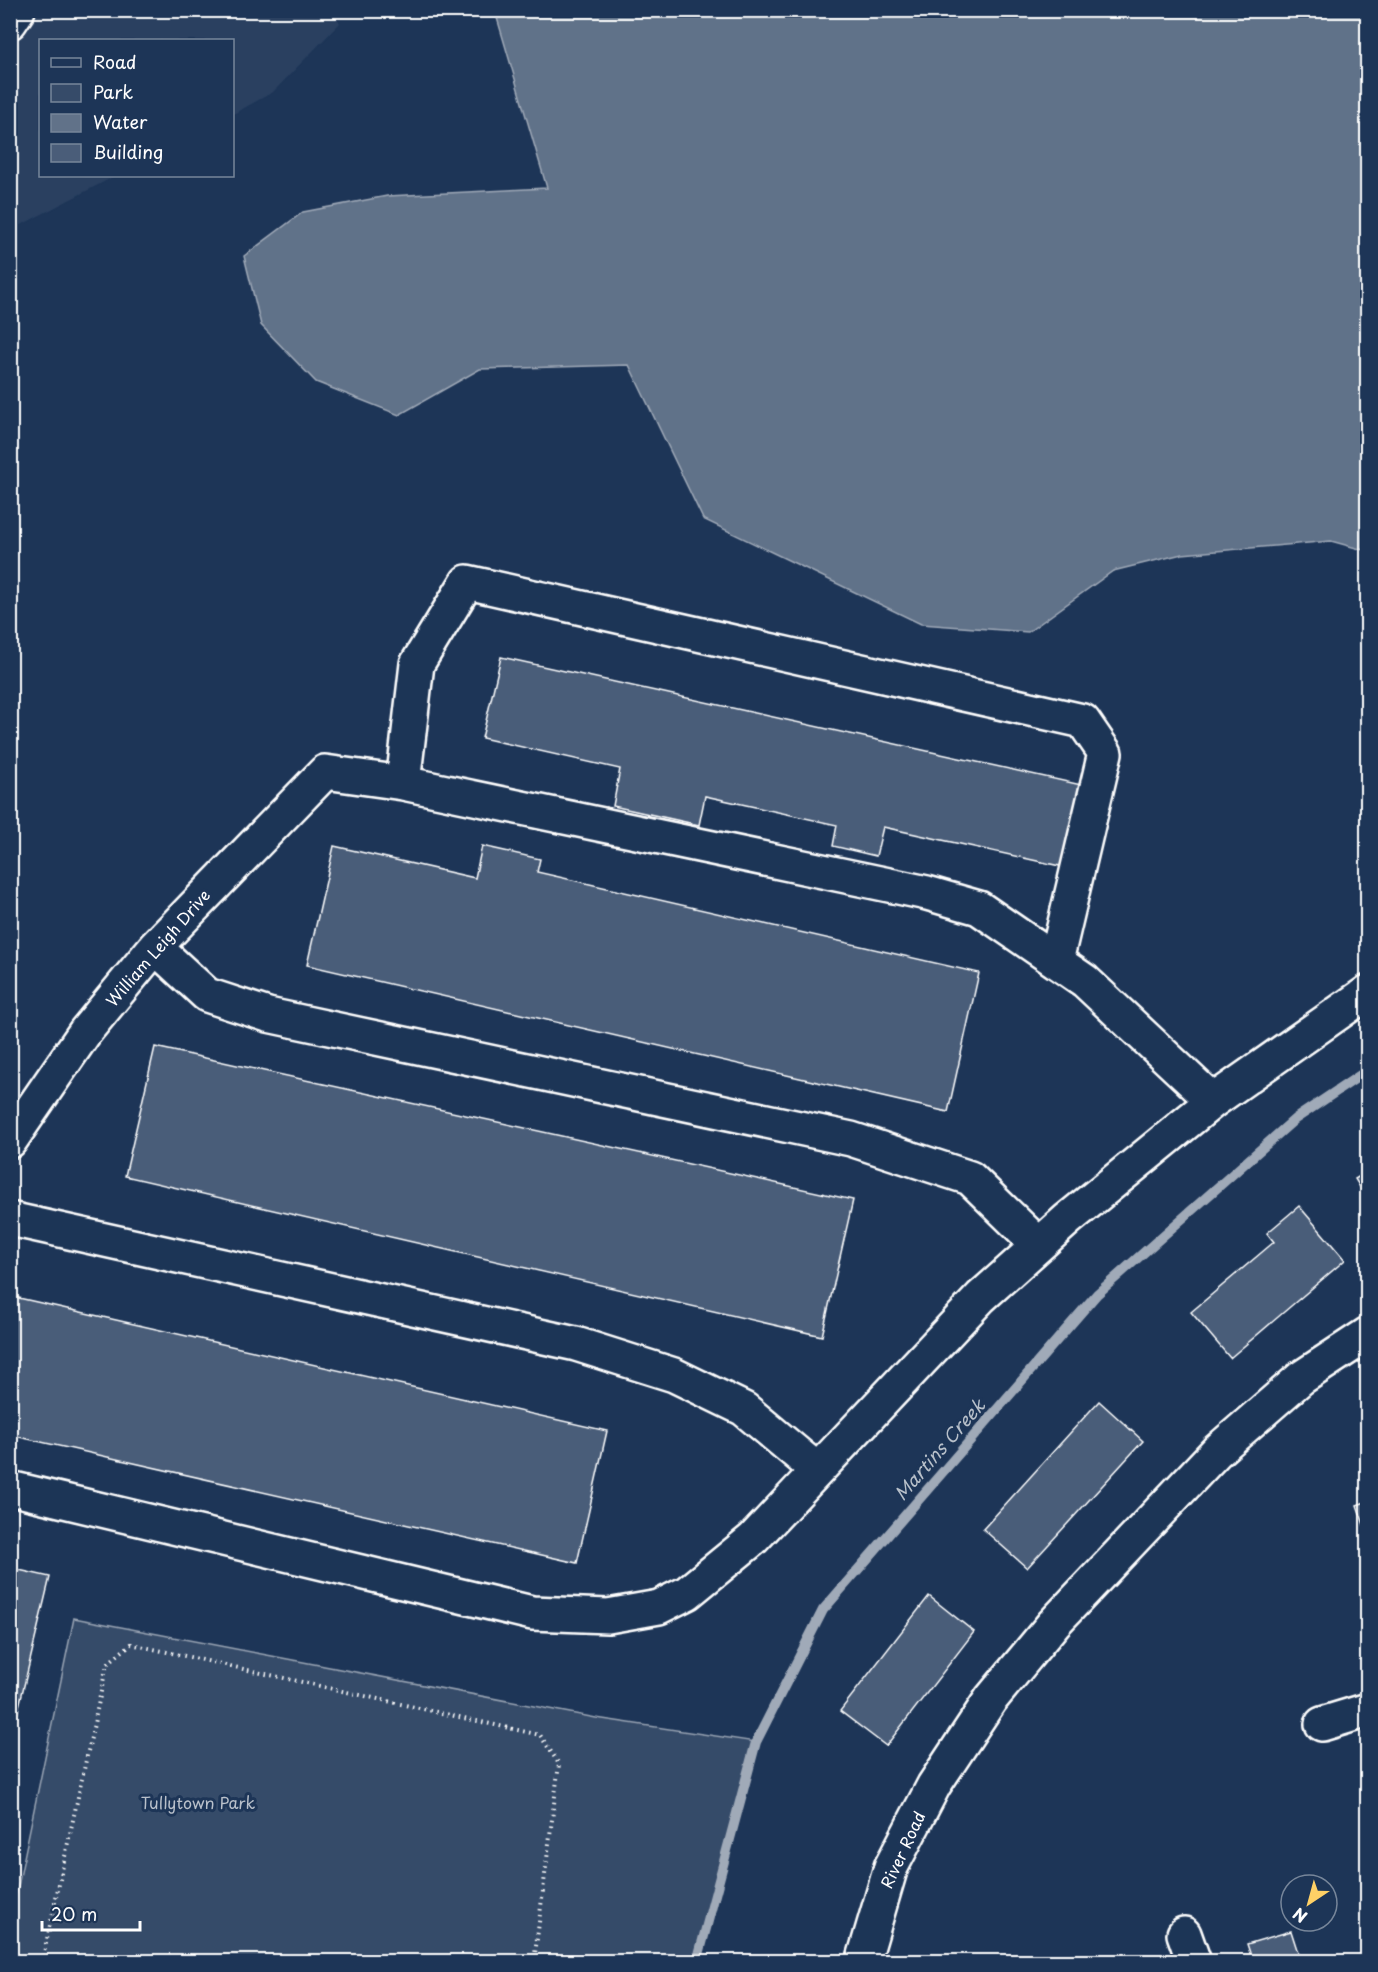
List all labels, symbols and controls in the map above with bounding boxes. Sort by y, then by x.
legend [39,39,234,177]
text: Road [93,48,137,75]
text: Park [93,78,133,105]
text: Water [93,108,148,135]
text: Building [93,138,163,165]
street label: William Leigh Drive [99,883,215,1011]
water label: Martins Creek [887,1392,991,1506]
park label: Tullytown Park [141,1790,255,1814]
street label: River Road [874,1807,930,1892]
north arrow [1279,1873,1339,1933]
scale bar [42,1894,140,1932]
text: 20 m [51,1900,97,1927]
text: N [1287,1903,1312,1929]

